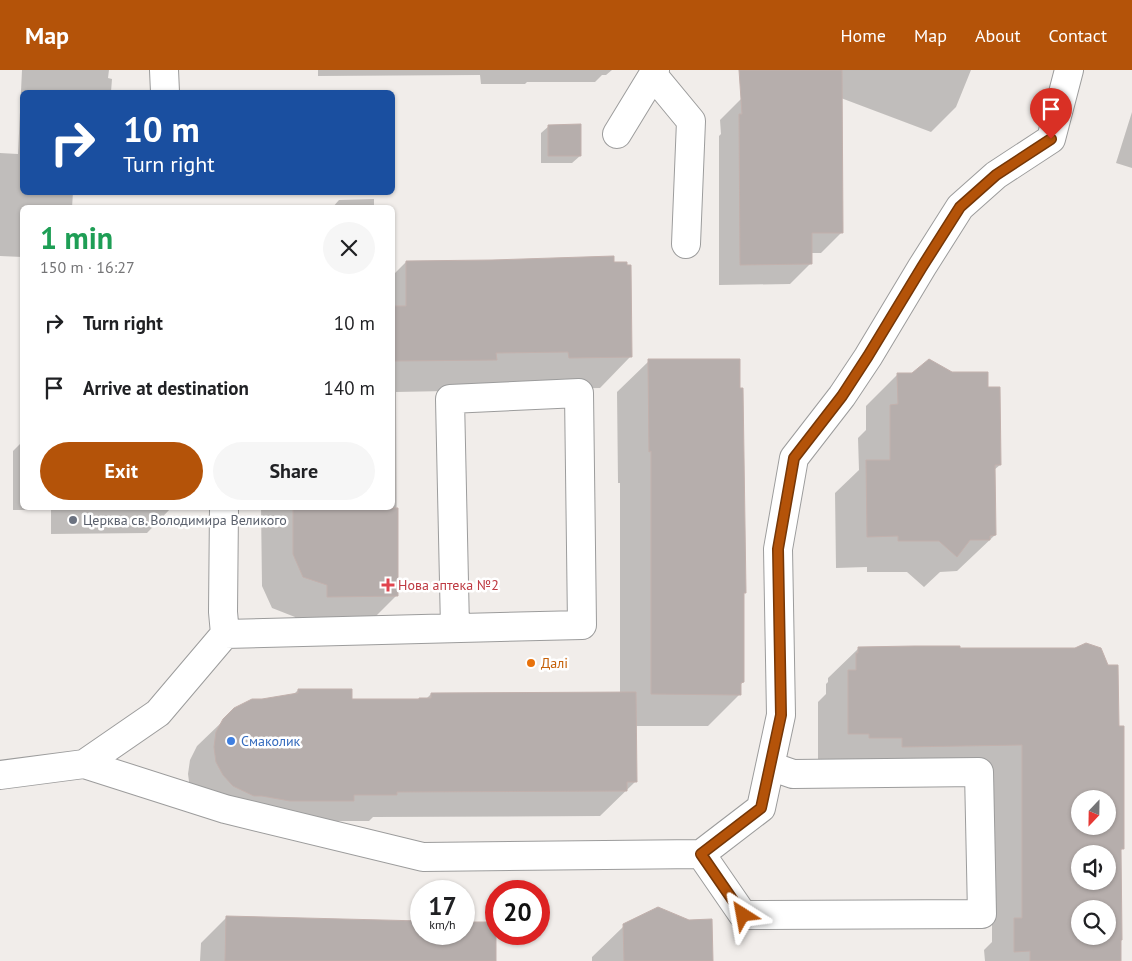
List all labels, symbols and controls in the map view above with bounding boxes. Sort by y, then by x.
text: Map [25,20,69,51]
text: Home [840,24,886,47]
text: Map [914,24,947,47]
text: About [975,24,1021,47]
text: Contact [1049,24,1107,47]
pin [1030,88,1072,139]
icon: arrive [1037,95,1065,123]
text: 10 m [123,106,200,152]
icon: right [40,110,105,175]
text: Turn right [123,150,215,178]
text: 1 min [40,218,113,257]
button: close [323,222,375,274]
text: 150 m · 16:27 [40,257,135,277]
icon: right [40,309,68,337]
text: Turn right [83,311,163,335]
text: 10 m [334,311,375,335]
icon: arrive [40,374,68,402]
text: Arrive at destination [83,376,249,400]
text: 140 m [323,376,375,400]
button: Exit [40,442,203,500]
button: Share [213,442,375,500]
place label: Церква св. Володимира Великого [83,511,287,529]
marker: Церква св. Володимира Великого [67,514,79,526]
place label: Нова аптека №2 [398,576,499,594]
marker: Нова аптека №2 [382,579,394,591]
place label: Далі [541,654,568,672]
marker: Далі [525,657,537,669]
place label: Смаколик [241,732,301,750]
marker: Смаколик [225,735,237,747]
north arrow [1071,790,1116,835]
map controls [1071,790,1116,945]
button: sound [1071,845,1116,890]
speed limit sign: 20 [485,880,550,945]
position arrow [716,888,768,940]
text: 17 [428,890,457,922]
button: search [1071,900,1116,945]
text: km/h [429,917,456,932]

